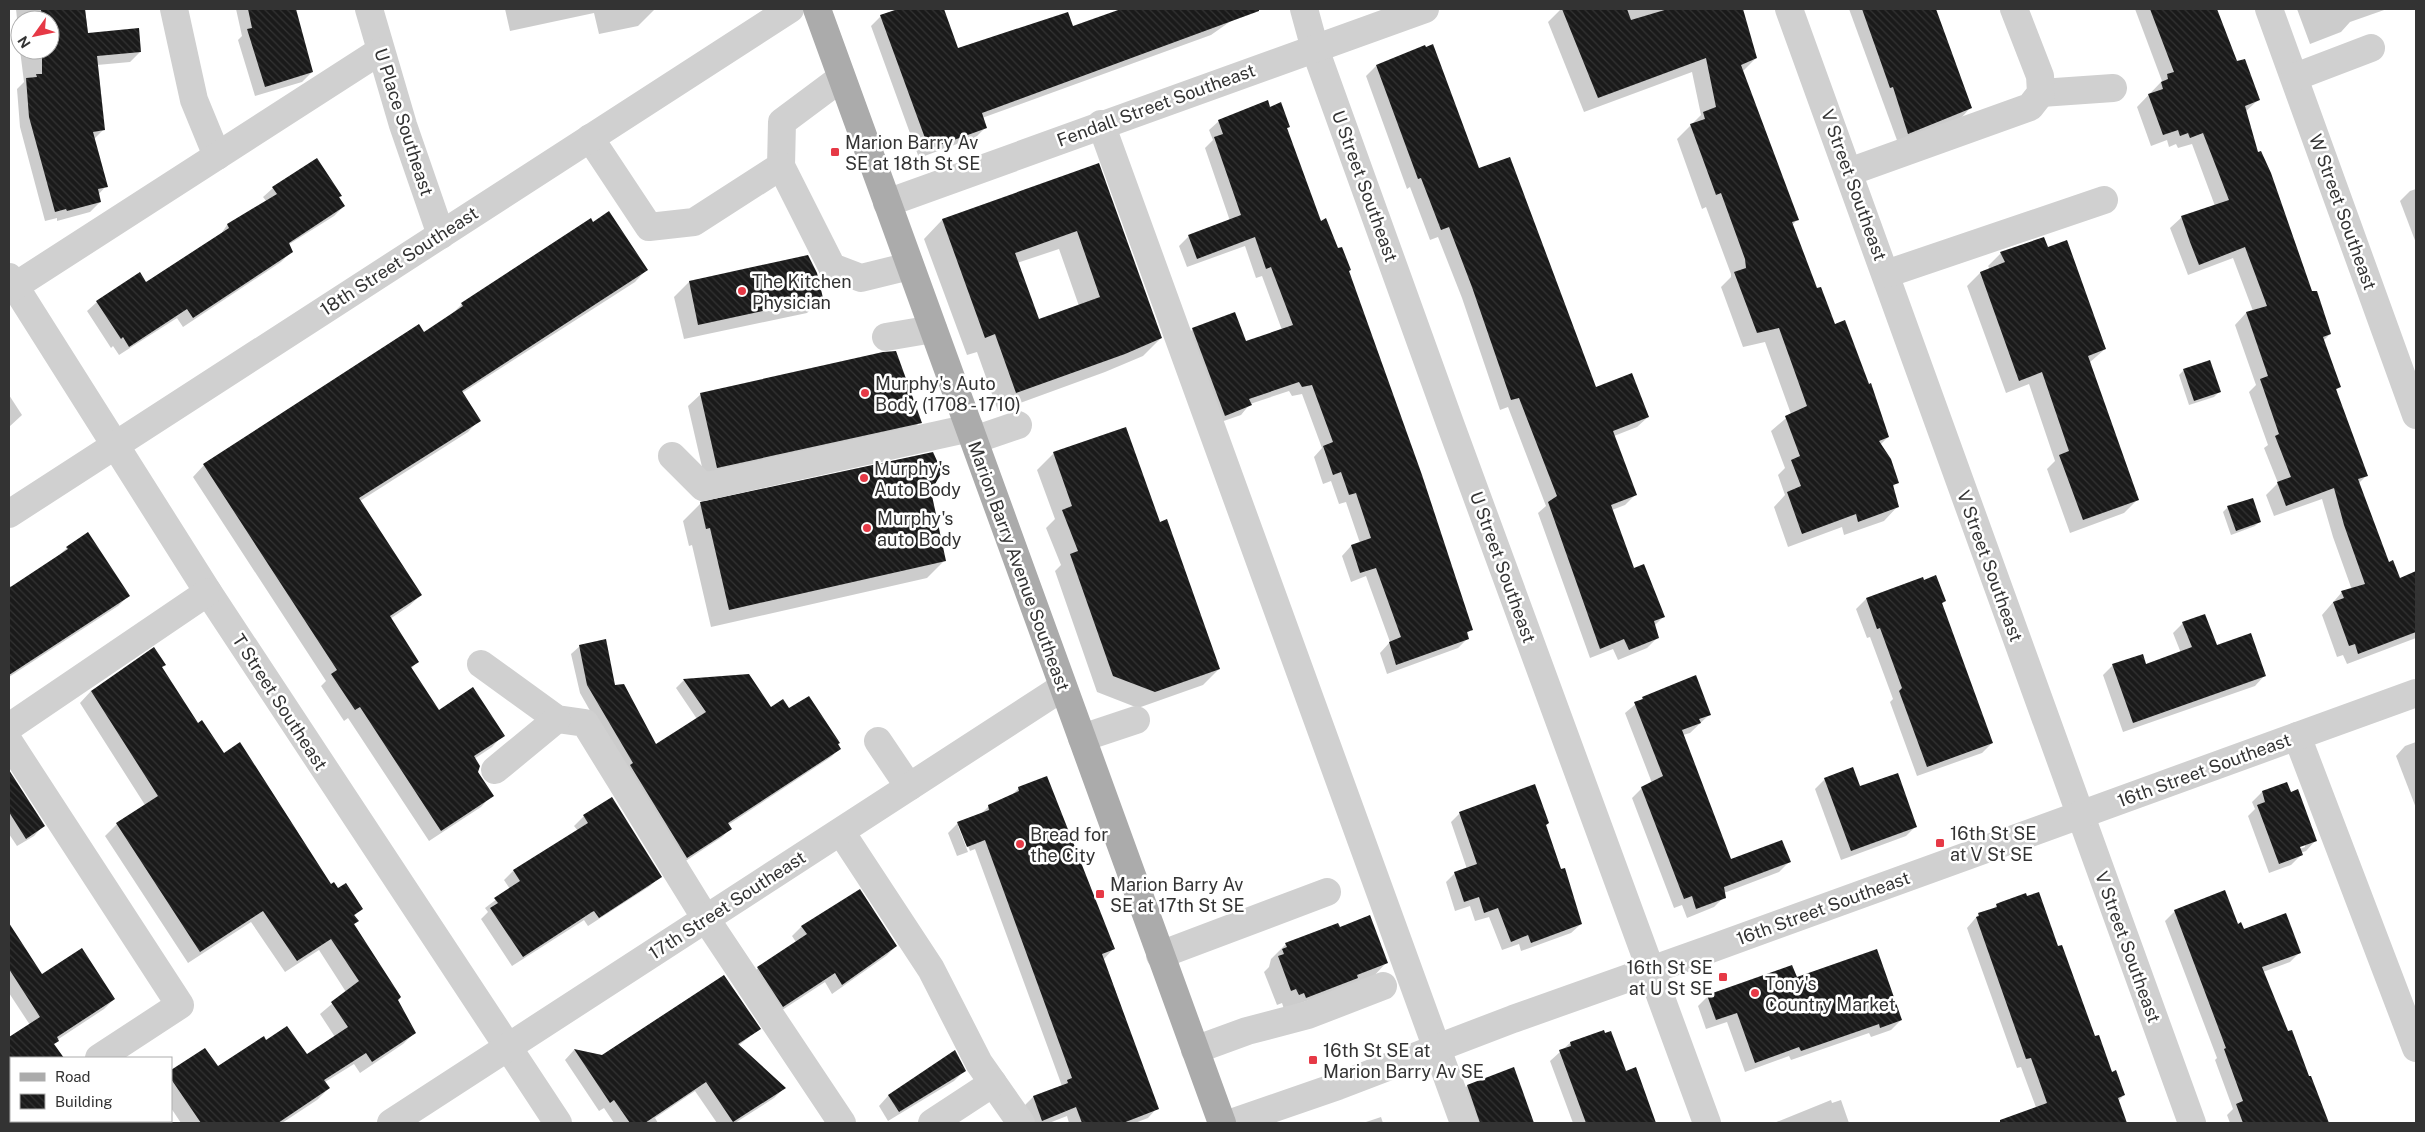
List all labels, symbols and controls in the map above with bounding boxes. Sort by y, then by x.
north arrow [10,10,60,60]
text: N [14,33,34,51]
street label: U Place Southeast [370,46,438,198]
street label: Fendall Street Southeast [1054,59,1258,151]
street label: U Street Southeast [1328,107,1402,265]
street label: V Street Southeast [1817,107,1891,263]
street label: W Street Southeast [2305,131,2381,293]
place label: Marion Barry Av SE at 18th St SE [845,132,980,174]
marker: Marion Barry Av SE at 18th St SE [829,146,841,158]
street label: 18th Street Southeast [316,202,482,320]
place label: The Kitchen Physician [752,271,852,313]
marker: The Kitchen Physician [736,285,748,297]
place label: Murphy's Auto Body (1708 - 1710) [875,373,1021,415]
marker: Murphy's Auto Body (1708 - 1710) [859,387,871,399]
street label: Marion Barry Avenue Southeast [964,438,1074,694]
place label: Murphy's Auto Body [874,458,961,500]
marker: Murphy's Auto Body [858,472,870,484]
street label: U Street Southeast [1466,488,1540,646]
street label: V Street Southeast [1953,488,2027,644]
place label: Murphy's auto Body [877,508,962,550]
marker: Murphy's auto Body [861,522,873,534]
street label: T Street Southeast [228,630,332,774]
street label: 16th Street Southeast [2114,729,2294,811]
place label: 16th St SE at V St SE [1950,823,2037,865]
place label: Bread for the City [1030,824,1108,866]
marker: 16th St SE at V St SE [1934,837,1946,849]
marker: Bread for the City [1014,838,1026,850]
street label: 17th Street Southeast [645,846,809,964]
street label: 16th Street Southeast [1733,867,1913,949]
street label: V Street Southeast [2091,869,2165,1025]
place label: Marion Barry Av SE at 17th St SE [1110,874,1245,916]
marker: Marion Barry Av SE at 17th St SE [1094,888,1106,900]
place label: 16th St SE at U St SE [1626,957,1713,999]
marker: 16th St SE at U St SE [1717,971,1729,983]
place label: Tony's Country Market [1765,973,1896,1015]
marker: Tony's Country Market [1749,987,1761,999]
place label: 16th St SE at Marion Barry Av SE [1323,1040,1484,1082]
marker: 16th St SE at Marion Barry Av SE [1307,1054,1319,1066]
legend [10,1057,172,1122]
text: Road [55,1068,91,1085]
text: Building [55,1093,113,1110]

